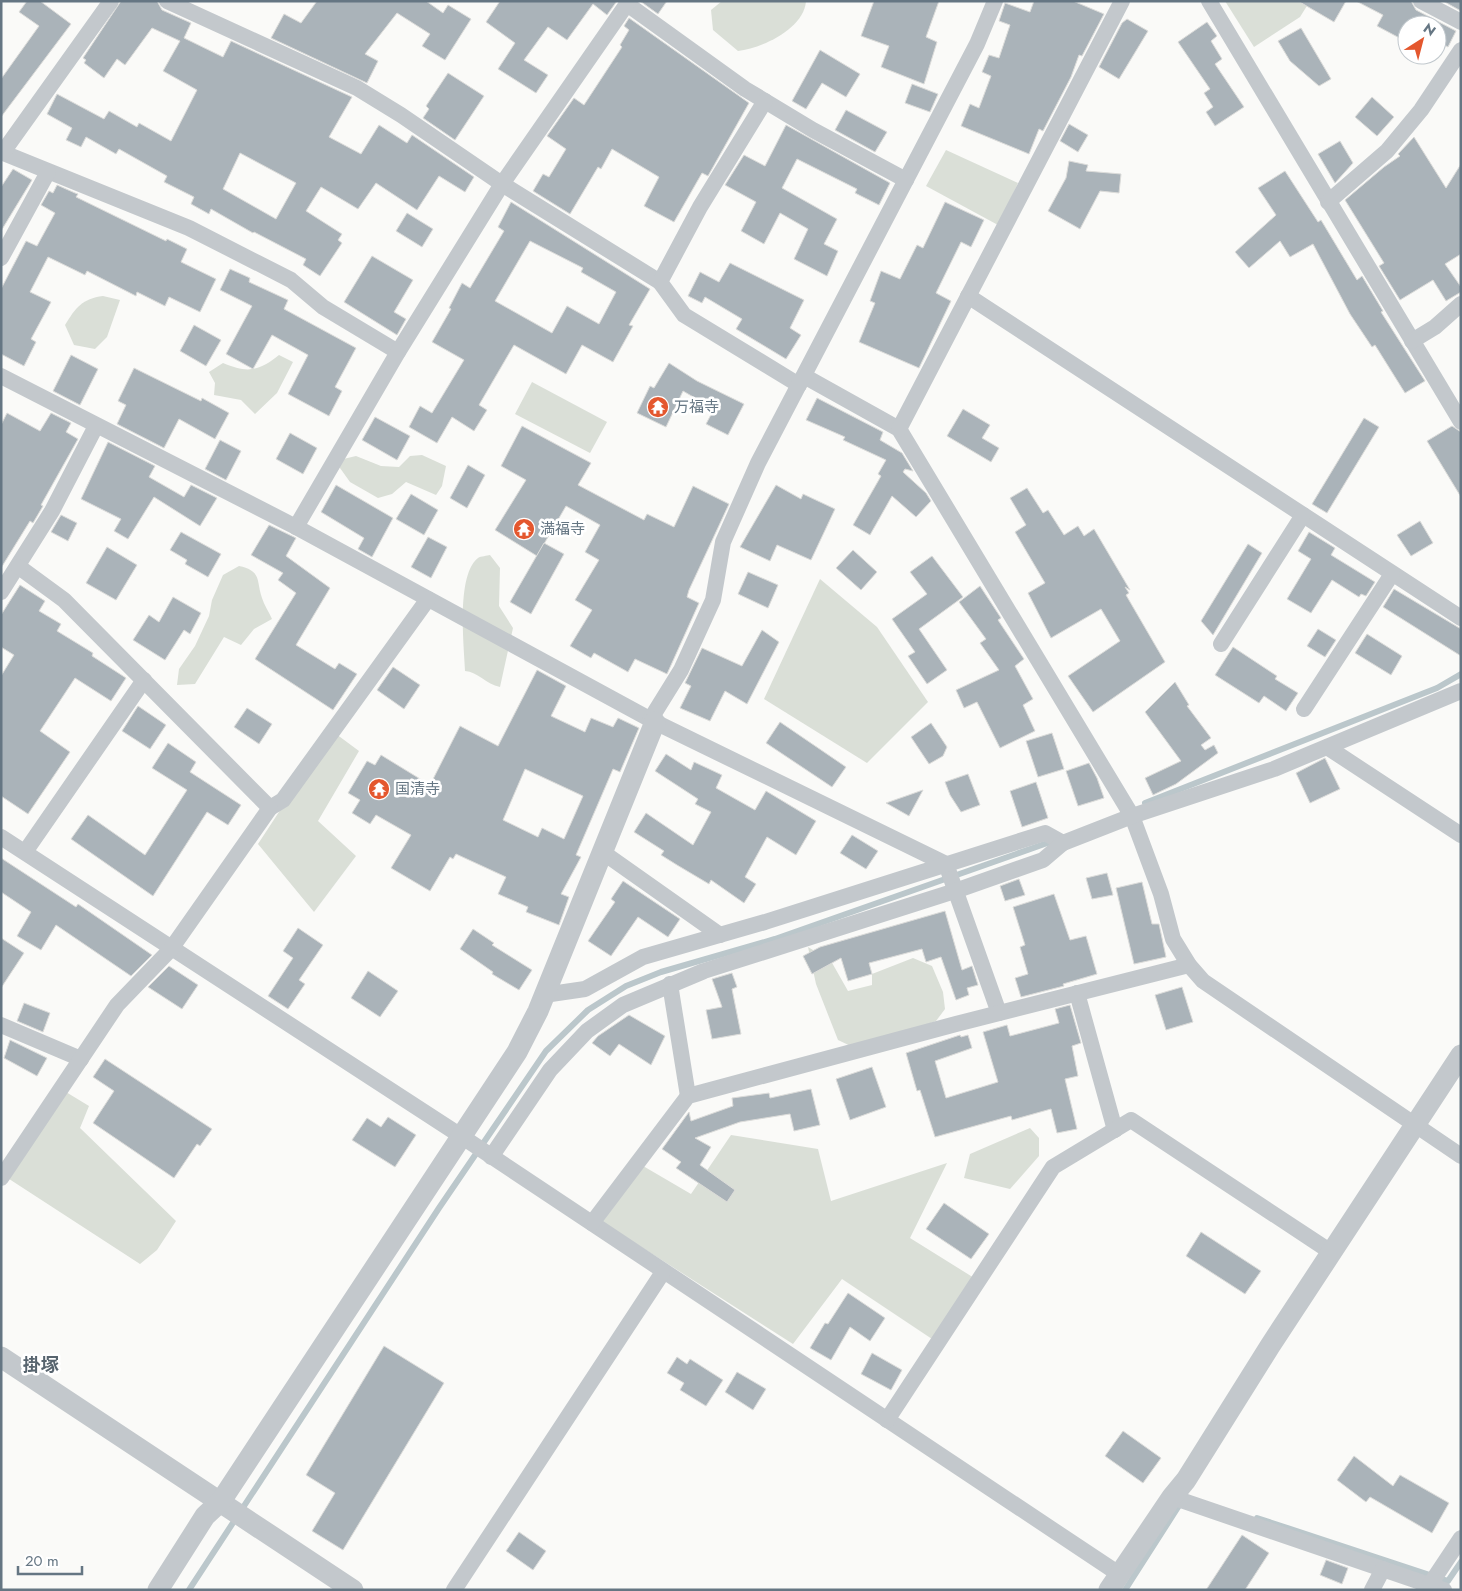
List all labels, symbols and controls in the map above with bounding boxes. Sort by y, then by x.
north arrow [1397,15,1447,65]
text: N [1419,18,1440,41]
temple icon: 万福寺 [646,395,670,419]
place label: 万福寺 [674,396,719,418]
temple icon: 満福寺 [512,517,536,541]
place label: 満福寺 [540,518,585,540]
temple icon: 国清寺 [367,777,391,801]
place label: 国清寺 [395,778,440,800]
district label: 掛塚 [23,1352,59,1378]
scale bar [18,1544,81,1576]
text: 20 m [25,1550,59,1572]

